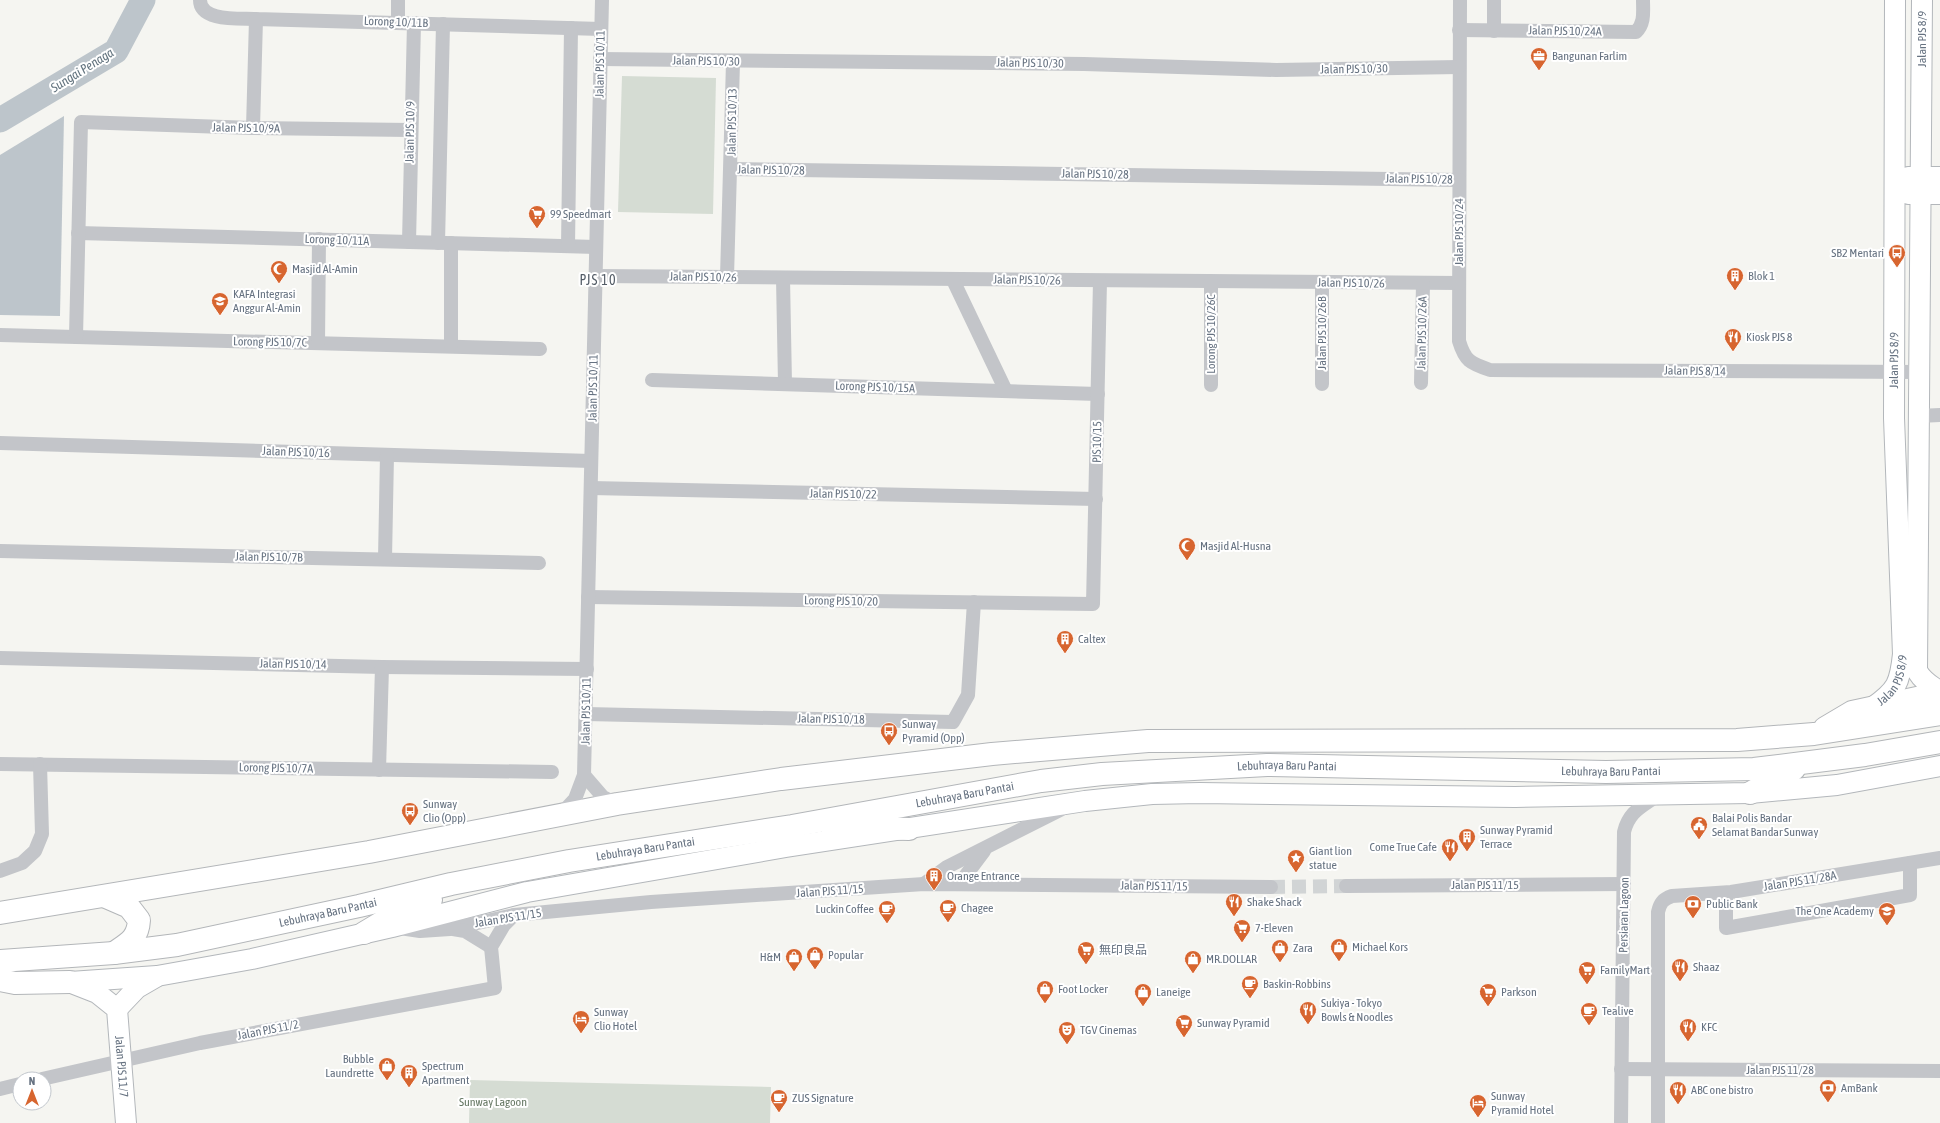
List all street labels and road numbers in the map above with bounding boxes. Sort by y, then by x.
street label: Jalan PJS 8/9 [1915,10,1929,67]
street label: Lorong 10/11B [364,14,429,30]
street label: Jalan PJS 10/24A [1528,23,1602,39]
street label: Jalan PJS 10/11 [592,30,608,98]
street label: Jalan PJS 10/30 [672,53,740,69]
street label: Jalan PJS 10/30 [996,55,1064,71]
street label: Jalan PJS 10/30 [1320,61,1388,77]
street label: Jalan PJS 10/13 [724,88,740,156]
street label: Jalan PJS 10/9 [402,101,418,163]
street label: Jalan PJS 10/9A [212,120,280,136]
street label: Jalan PJS 10/28 [737,162,805,178]
street label: Jalan PJS 10/28 [1061,166,1129,182]
street label: Jalan PJS 10/28 [1385,171,1453,187]
street label: Jalan PJS 10/24 [1452,198,1466,266]
street label: Lorong 10/11A [304,232,370,248]
street label: Jalan PJS 10/26 [669,269,737,285]
street label: Jalan PJS 10/26 [993,272,1061,288]
street label: Jalan PJS 10/26 [1317,275,1385,291]
street label: Lorong PJS 10/26C [1204,294,1218,374]
street label: Jalan PJS 10/26B [1315,296,1329,370]
street label: Jalan PJS 10/26A [1414,296,1430,370]
street label: Jalan PJS 8/9 [1887,332,1901,388]
street label: Lorong PJS 10/7C [233,334,308,350]
street label: Jalan PJS 10/11 [585,354,601,422]
street label: Jalan PJS 8/14 [1664,363,1726,379]
street label: Lorong PJS 10/15A [835,379,915,395]
street label: PJS 10/15 [1090,421,1104,463]
street label: Jalan PJS 10/16 [262,444,330,460]
street label: Jalan PJS 10/22 [809,486,877,502]
street label: Jalan PJS 10/7B [235,549,303,565]
street label: Lorong PJS 10/20 [804,593,878,609]
street label: Jalan PJS 8/9 [1874,654,1910,708]
street label: Jalan PJS 10/14 [259,656,327,672]
street label: Jalan PJS 10/11 [578,677,594,745]
street label: Jalan PJS 10/18 [797,711,865,727]
street label: Lebuhraya Baru Pantai [1237,758,1337,774]
street label: Lorong PJS 10/7A [239,760,313,776]
street label: Lebuhraya Baru Pantai [1561,764,1661,779]
street label: Lebuhraya Baru Pantai [914,779,1015,811]
street label: Lebuhraya Baru Pantai [595,834,696,864]
street label: Jalan PJS 11/28A [1763,868,1837,894]
street label: Persiaran Lagoon [1616,877,1632,953]
street label: Jalan PJS 11/15 [1120,878,1188,894]
street label: Jalan PJS 11/15 [1451,878,1519,892]
street label: Jalan PJS 11/15 [796,882,864,900]
street label: Lebuhraya Baru Pantai [278,895,378,930]
street label: Jalan PJS 11/15 [474,906,542,930]
street label: Jalan PJS 11/2 [236,1017,300,1043]
street label: Jalan PJS 11/7 [112,1035,131,1098]
street label: Jalan PJS 11/28 [1746,1063,1814,1077]

